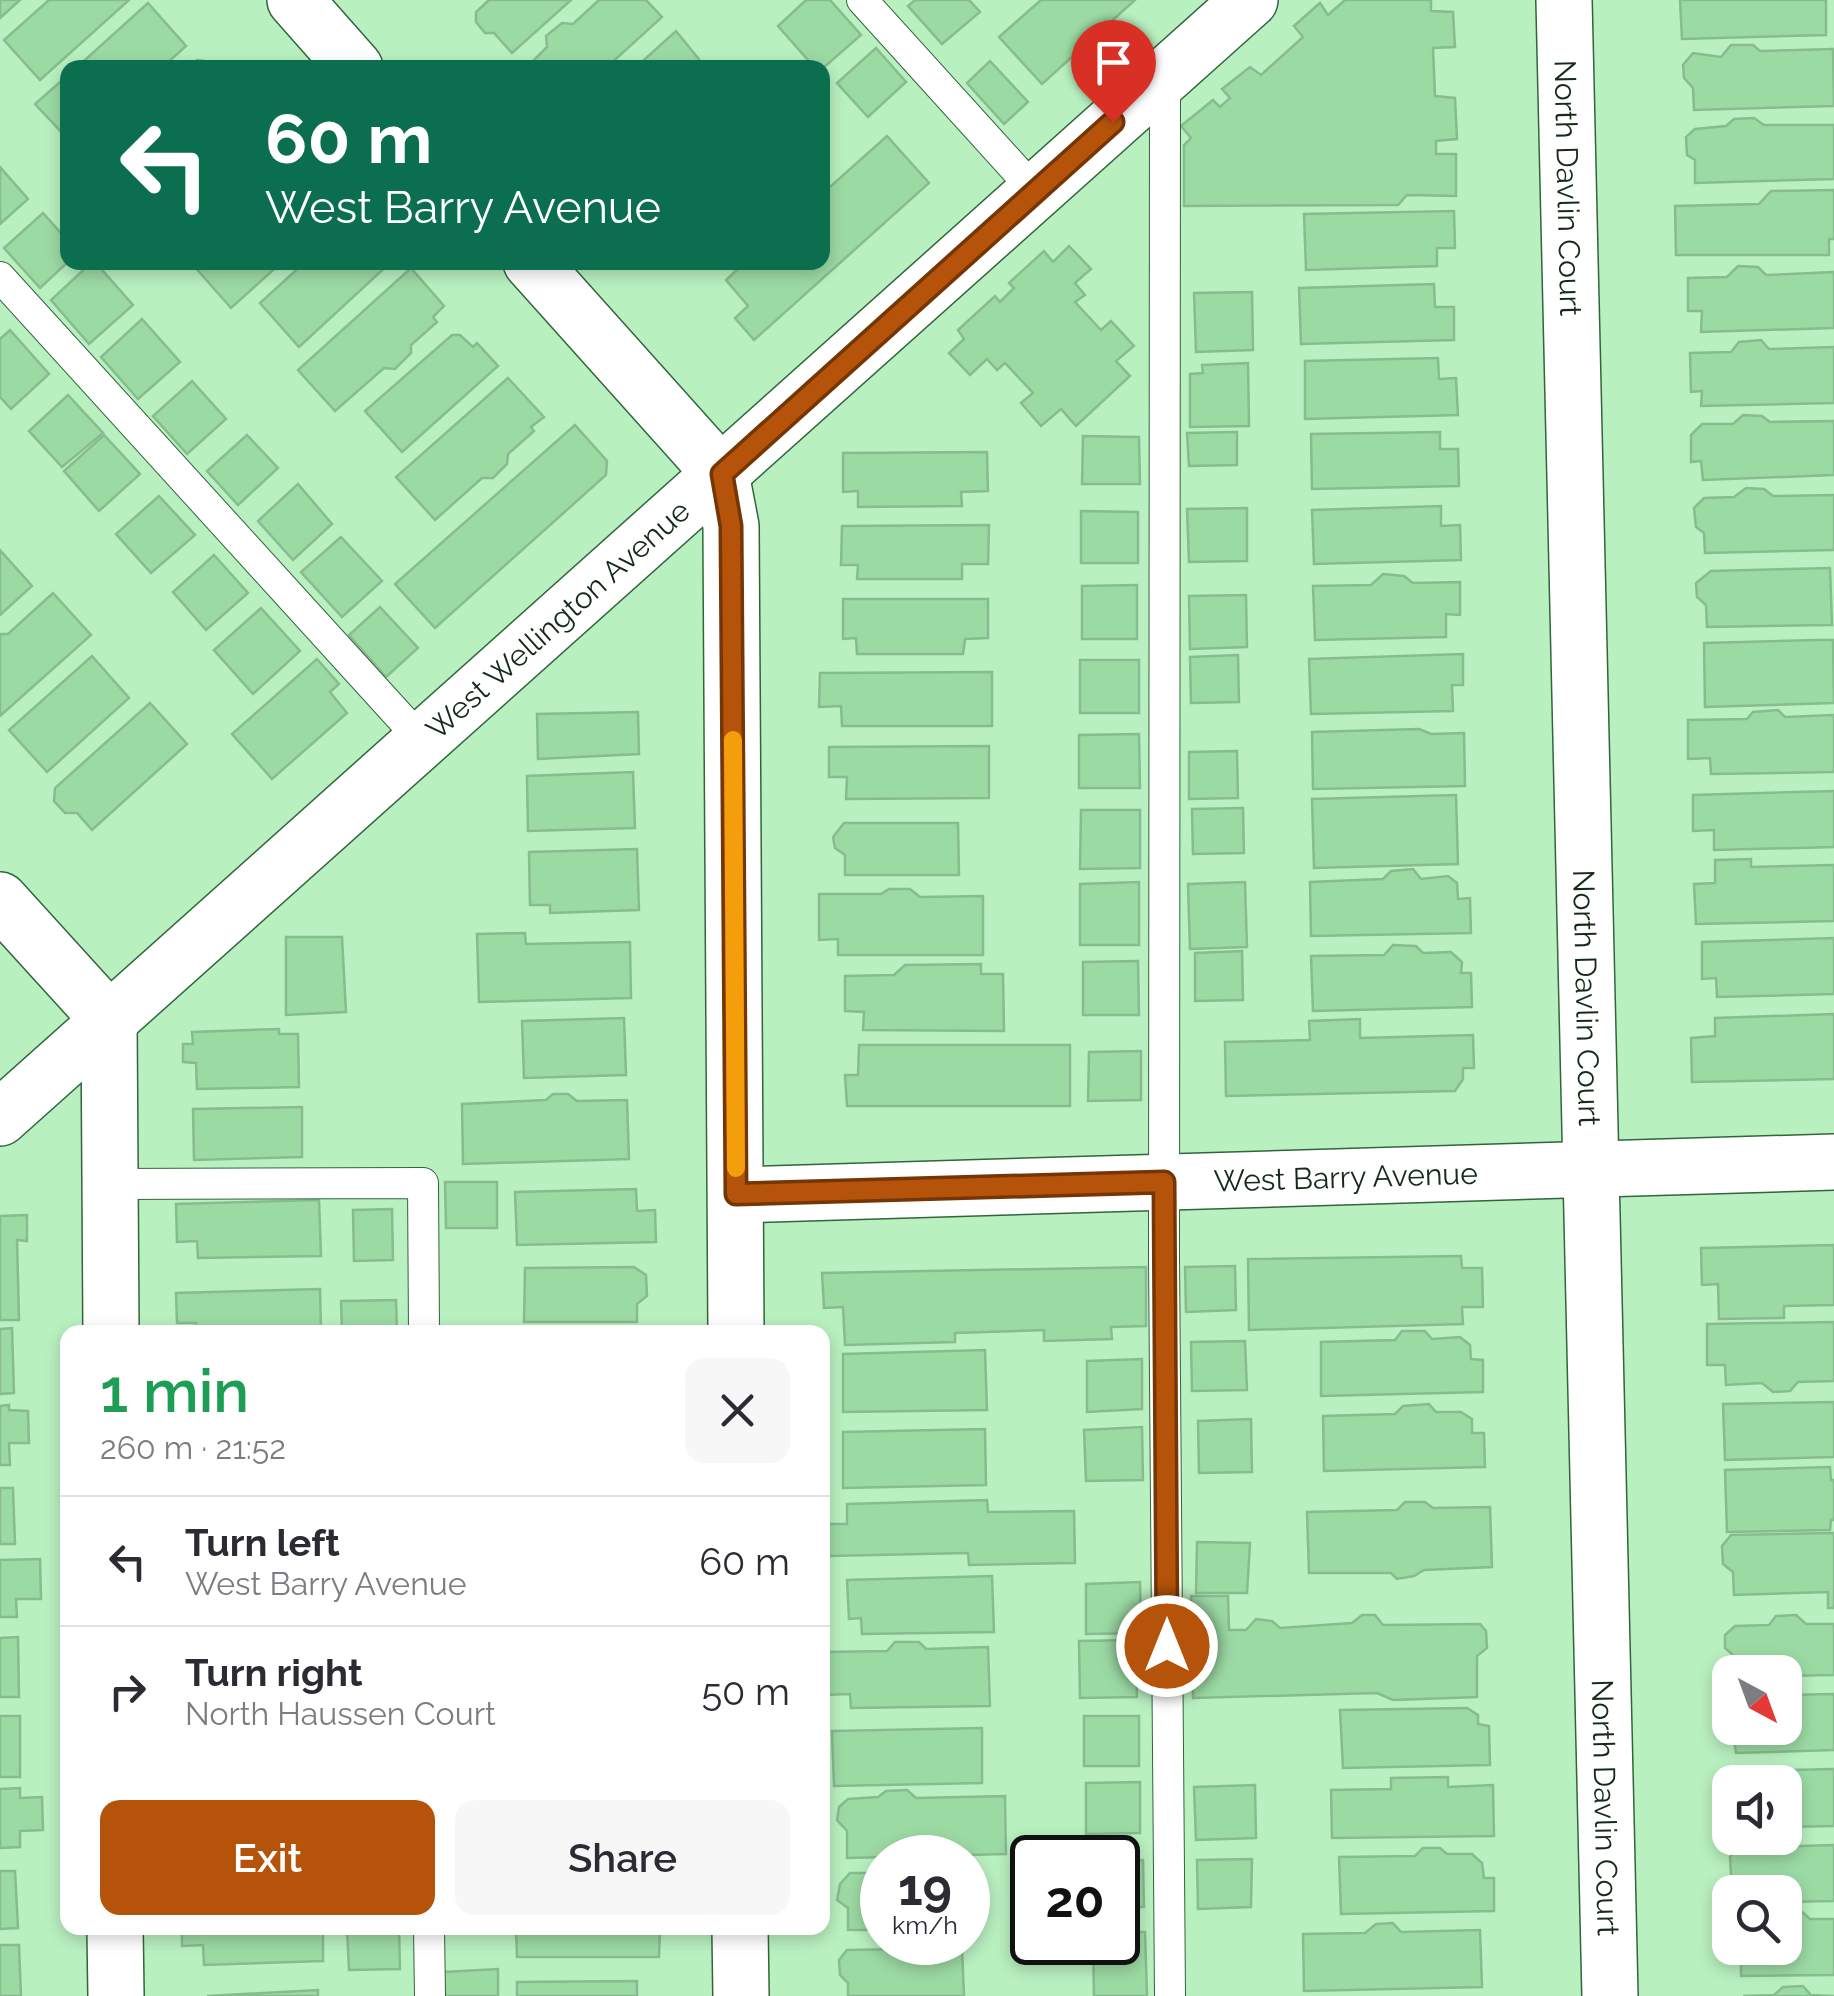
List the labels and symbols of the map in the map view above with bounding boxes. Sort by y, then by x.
pin [1071,20,1156,123]
street label: North Davlin Court [1548,59,1589,317]
street label: West Wellington Avenue [419,493,696,746]
street label: North Davlin Court [1567,869,1607,1126]
street label: West Barry Avenue [1213,1155,1478,1198]
position arrow [1115,1594,1219,1698]
north arrow [1712,1655,1802,1745]
street label: North Davlin Court [1585,1679,1626,1936]
speed limit sign: 20 [1010,1835,1140,1965]

